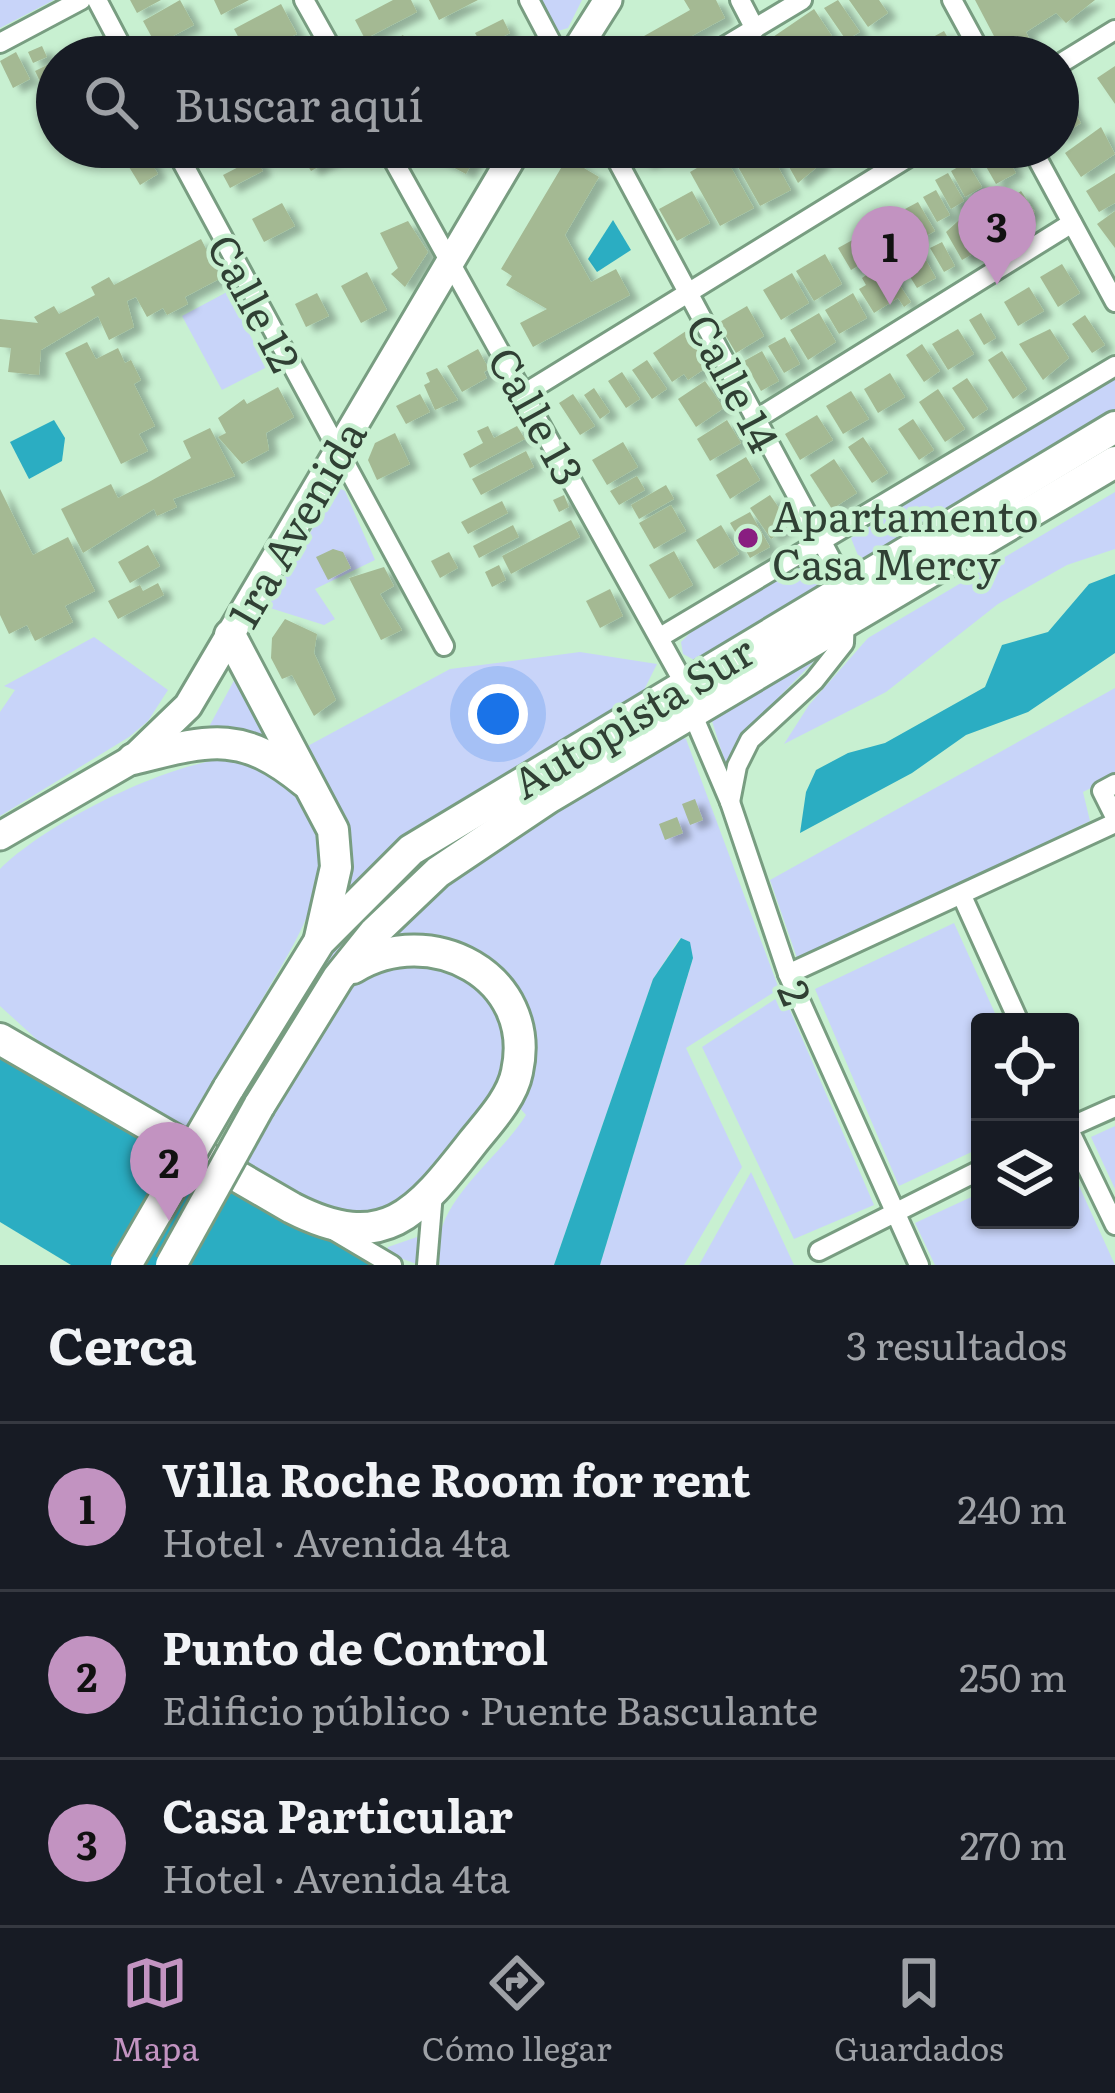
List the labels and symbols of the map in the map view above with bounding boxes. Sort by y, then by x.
pin: 3 [958,186,1036,285]
pin: 1 [851,206,929,305]
street label: Calle 12 [194,222,318,382]
street label: Calle 14 [673,302,797,462]
street label: Calle 13 [475,335,601,495]
street label: 1ra Avenida [211,407,380,638]
place label: Apartamento Casa Mercy [772,483,1039,593]
marker: Apartamento Casa Mercy [735,525,761,551]
street label: Autopista Sur [499,618,765,812]
your location [468,684,528,744]
street label: 2 [764,970,830,1014]
pin: 2 [130,1122,208,1221]

